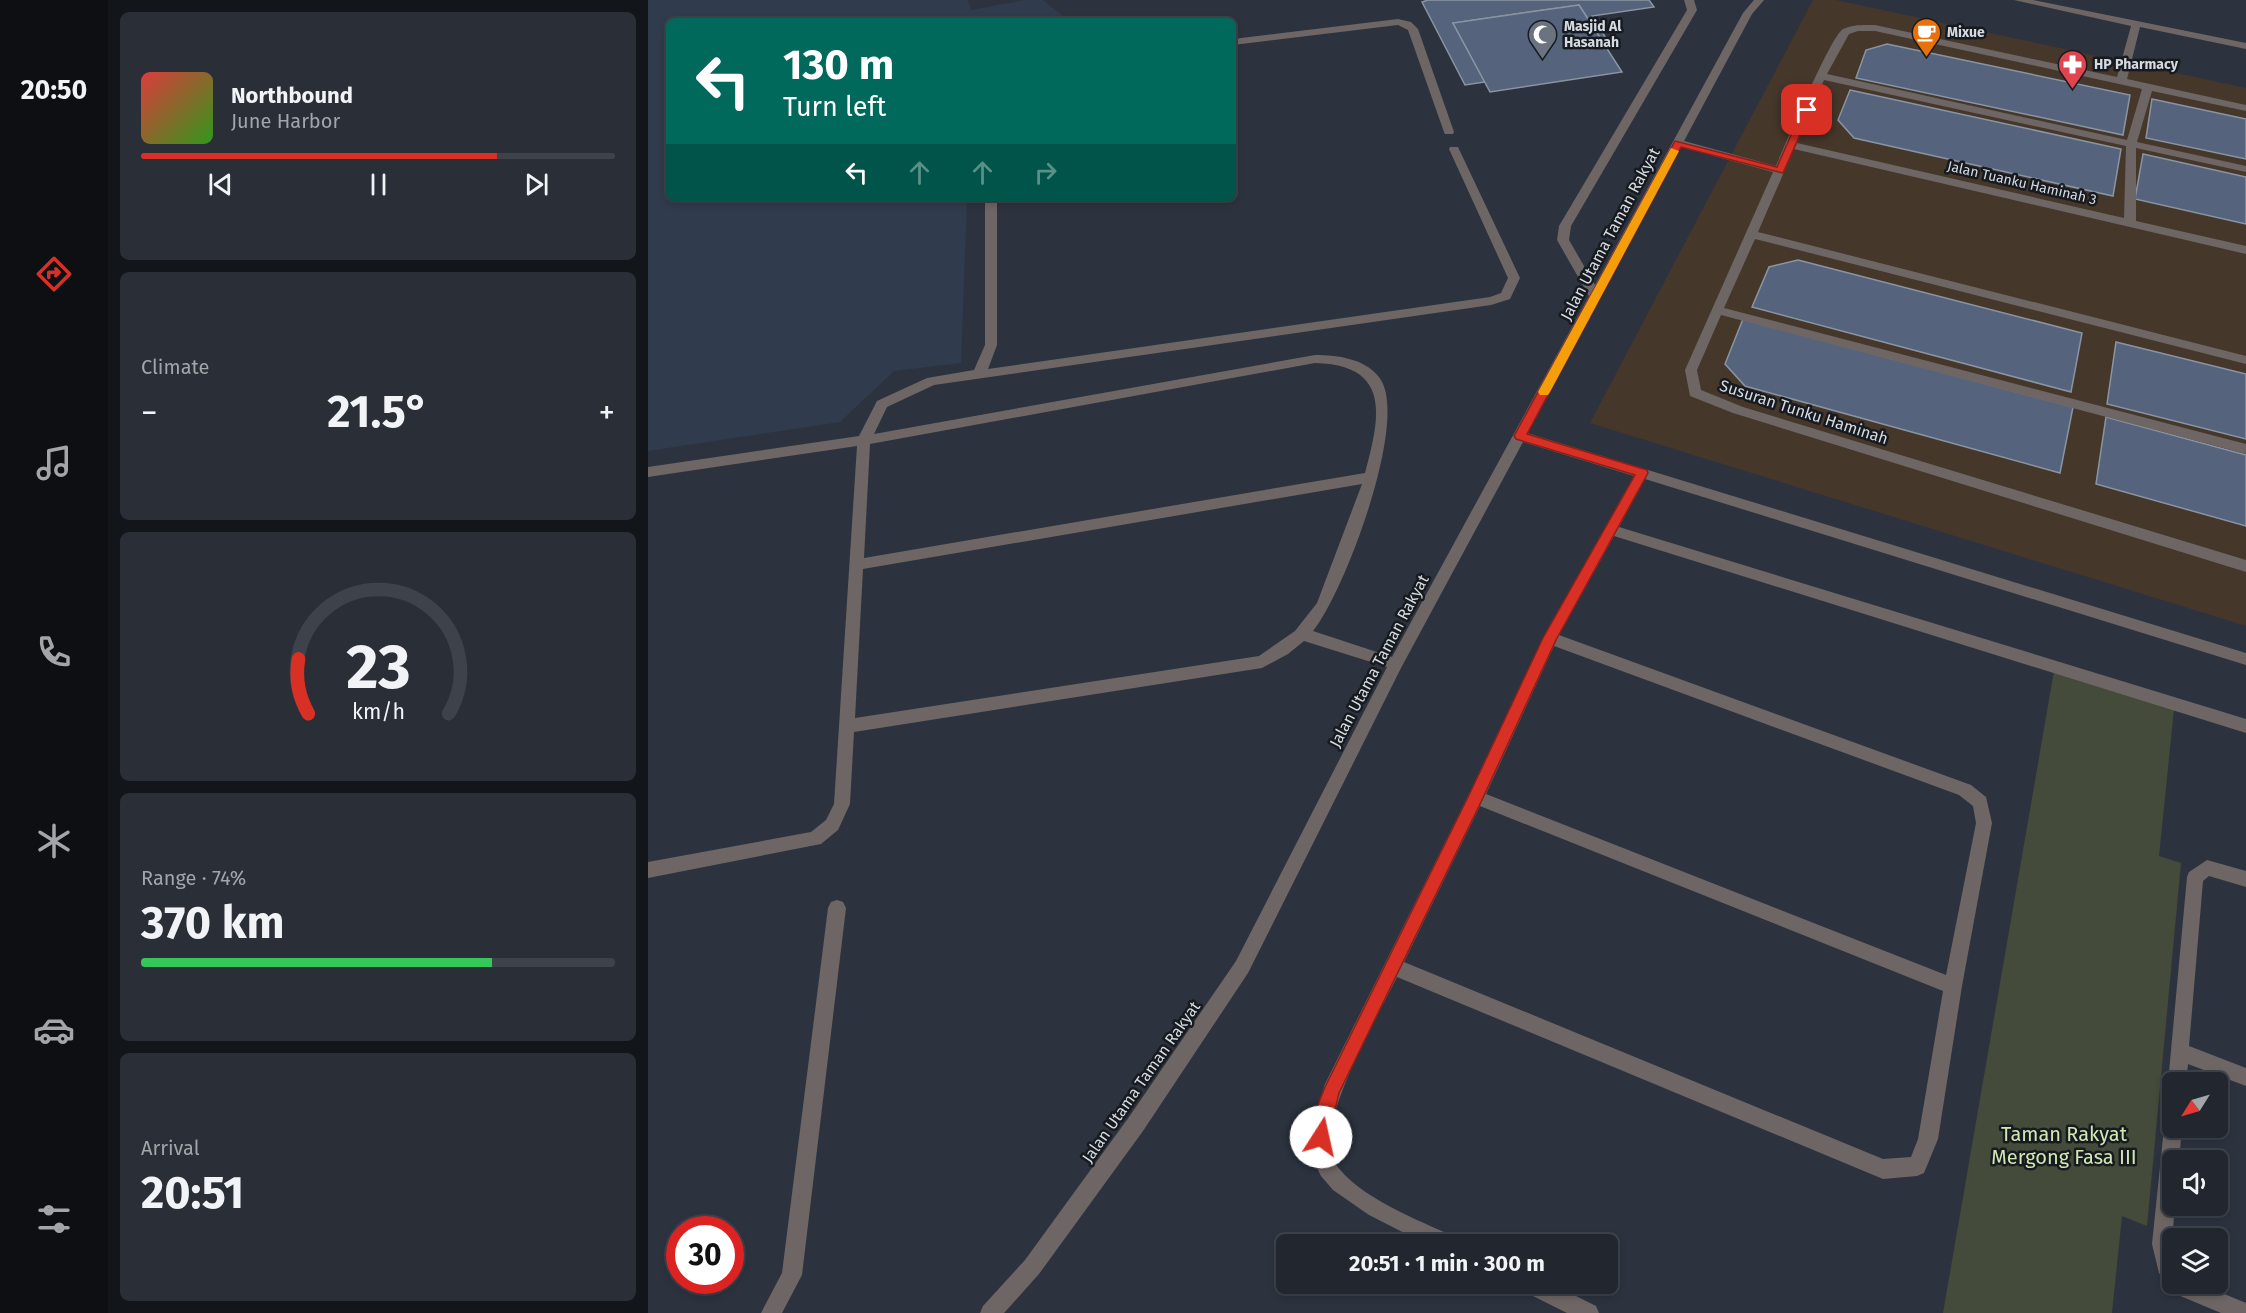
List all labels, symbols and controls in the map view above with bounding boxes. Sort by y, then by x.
cafe icon: Mixue [1910,16,1942,58]
mosque icon: Masjid Al Hasanah [1527,18,1559,60]
place label: Masjid Al Hasanah [1564,18,1622,51]
place label: Mixue [1947,24,1985,41]
text: 130 m [783,40,894,90]
icon: left [684,42,762,120]
pharmacy icon: HP Pharmacy [2057,48,2089,90]
place label: HP Pharmacy [2094,56,2179,73]
text: 20:50 [21,74,87,106]
text: Northbound [231,82,353,109]
pin [1781,84,1832,135]
text: Turn left [783,91,886,123]
icon: arrive [1790,93,1823,126]
text: June Harbor [231,109,340,133]
street label: Jalan Utama Taman Rakyat [1556,144,1664,324]
icon: left [840,156,873,189]
icon: ahead [903,156,936,189]
icon: ahead [966,156,999,189]
icon: right [1029,156,1062,189]
street label: Jalan Tuanku Haminah 3 [1946,158,2098,208]
icon: previous [204,168,237,201]
icon: pause [362,168,395,201]
icon: next [520,168,553,201]
icon: directions [33,253,75,295]
text: Climate [141,355,209,379]
street label: Susuran Tunku Haminah [1717,376,1891,448]
text: 21.5° [327,385,429,439]
text: − [141,393,158,433]
text: + [599,393,615,433]
icon: music [33,442,75,484]
street label: Jalan Utama Taman Rakyat [1325,571,1433,751]
text: 23 [346,630,410,705]
icon: phone [33,631,75,673]
text: km/h [351,699,405,725]
icon: climate [33,820,75,862]
text: Range · 74% [141,866,246,890]
text: 370 km [141,896,285,950]
street label: Jalan Utama Taman Rakyat [1078,997,1204,1166]
icon: car [33,1009,75,1051]
north arrow [2162,1072,2228,1138]
map controls [2162,1072,2228,1294]
position arrow [1289,1105,1353,1169]
park label: Taman Rakyat Mergong Fasa III [1991,1122,2137,1169]
text: Arrival [141,1136,200,1160]
button: sound [2162,1150,2228,1216]
text: 20:51 [141,1166,244,1220]
icon: filters [33,1198,75,1240]
speed limit sign: 30 [666,1216,744,1294]
button: layers [2162,1228,2228,1294]
text: 20:51 · 1 min · 300 m [1349,1250,1545,1277]

